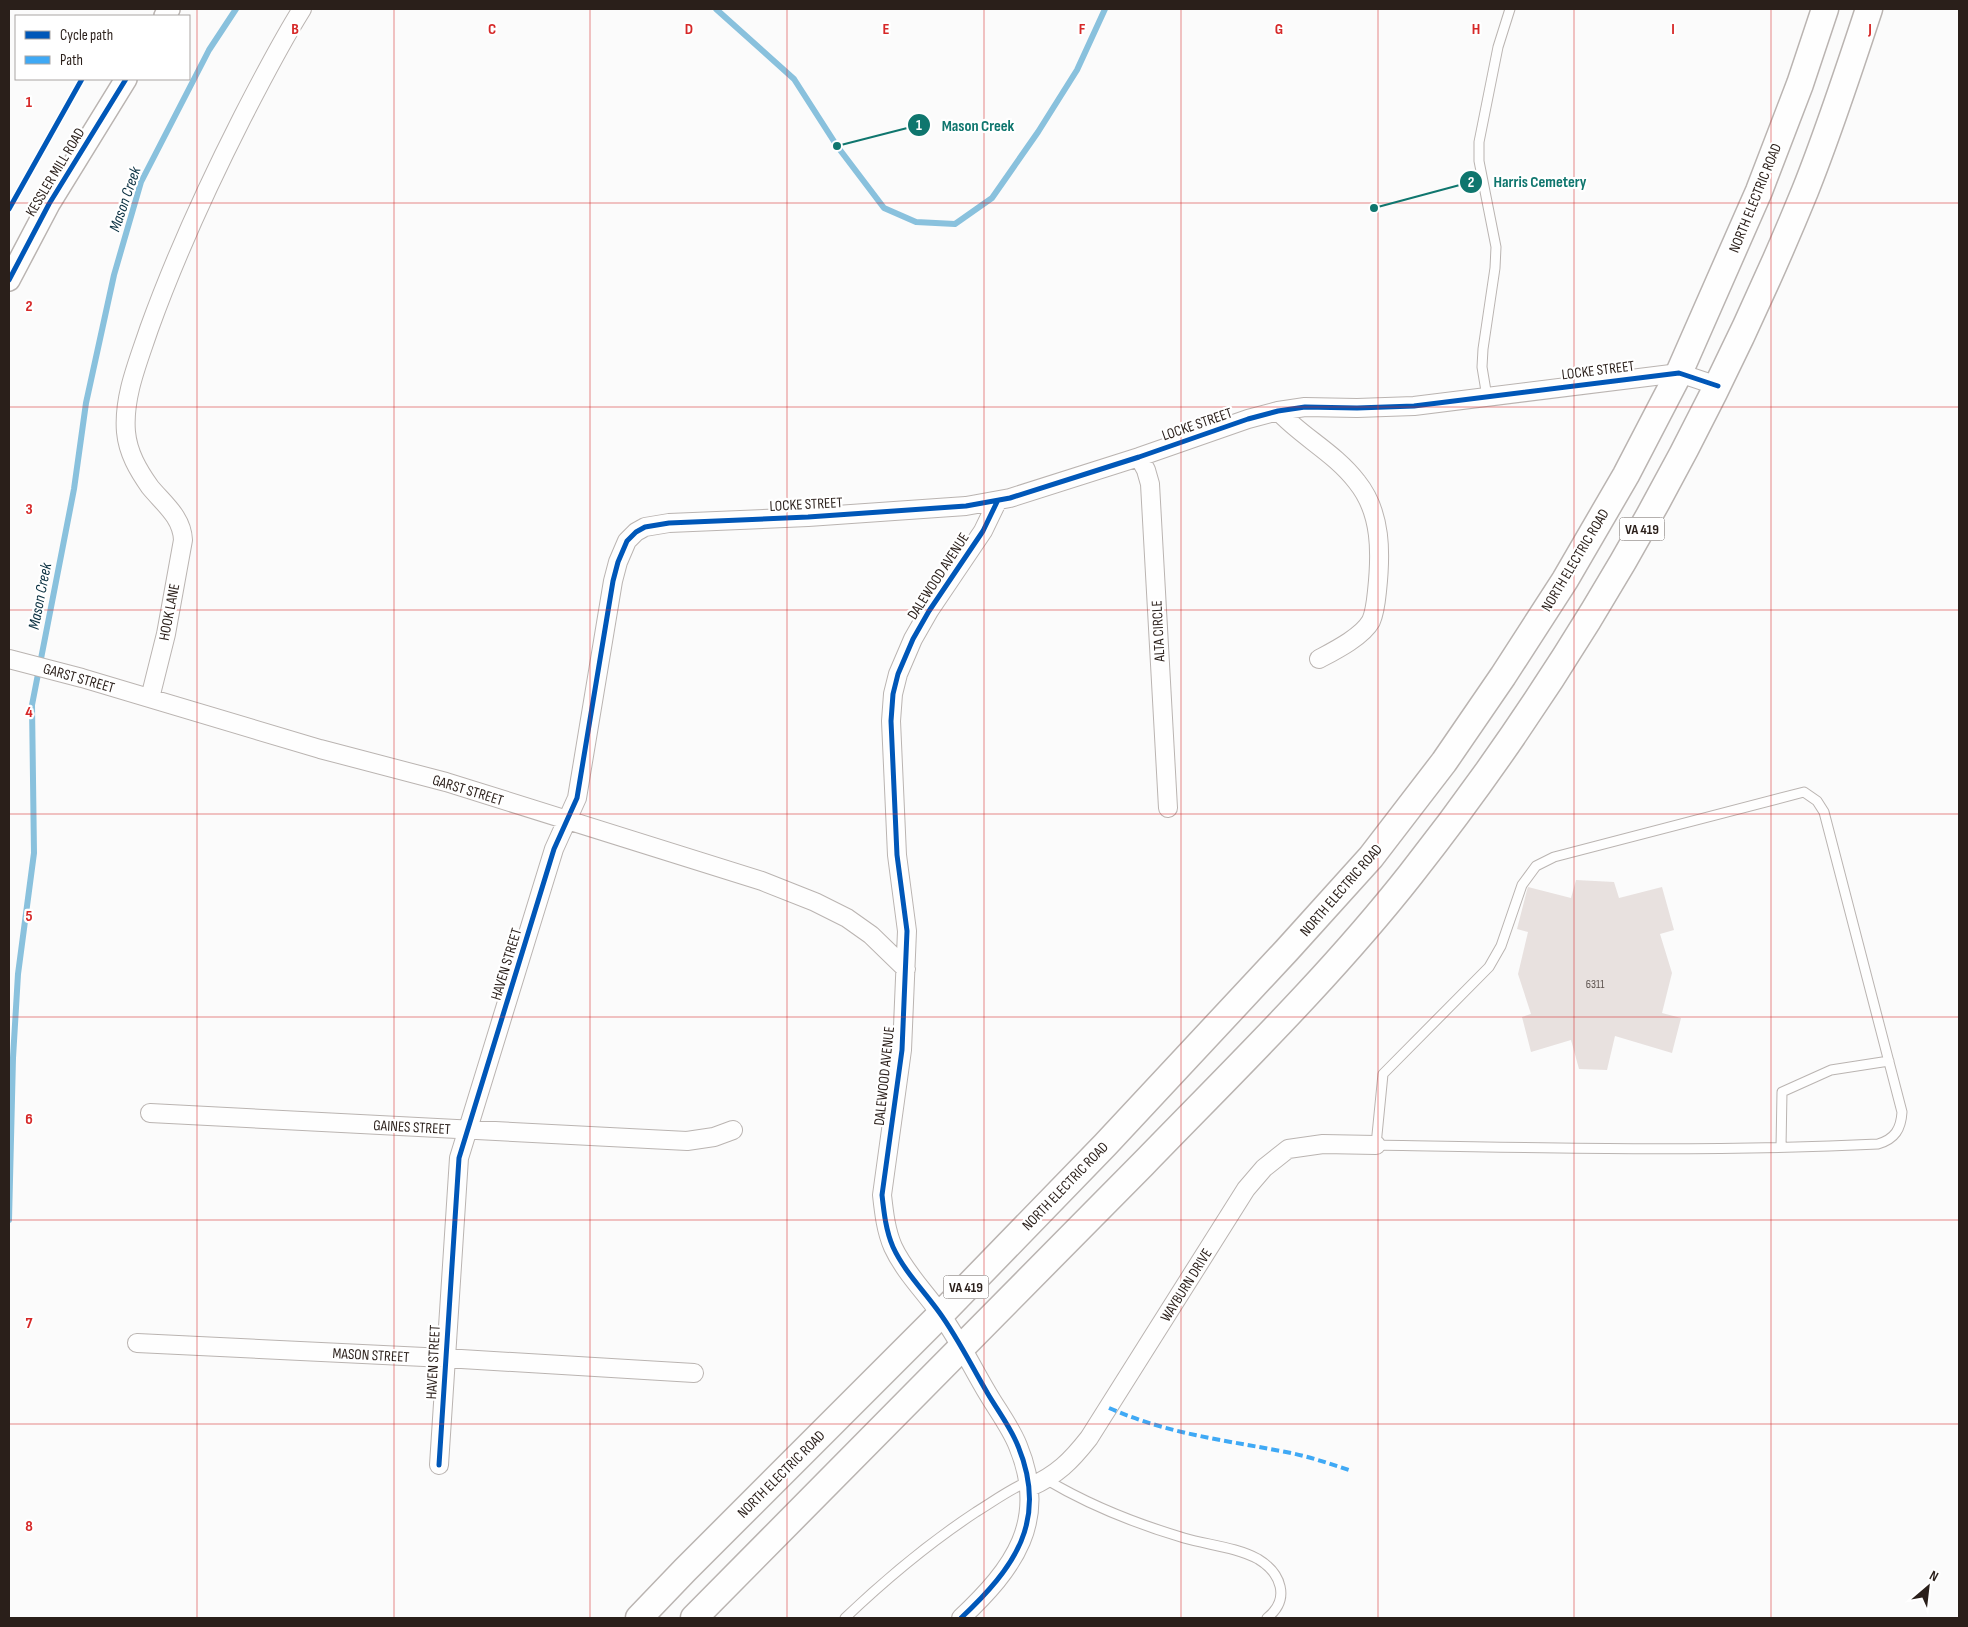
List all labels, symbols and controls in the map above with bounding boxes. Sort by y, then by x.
legend [15,15,190,80]
text: B [291,20,299,39]
text: C [488,20,496,39]
text: D [685,20,693,39]
text: E [883,20,890,39]
text: F [1079,20,1086,39]
text: G [1275,20,1283,39]
text: H [1472,20,1480,39]
text: I [1671,20,1675,39]
text: J [1867,20,1872,39]
text: Cycle path [60,26,113,45]
text: Path [60,51,83,70]
text: 1 [26,93,33,112]
callout: Mason Creek [906,110,1024,141]
text: 1 [916,116,922,135]
text: Mason Creek [942,117,1015,136]
street label: KESSLER MILL ROAD [22,125,89,220]
street label: NORTH ELECTRIC ROAD [1725,141,1786,256]
water label: Mason Creek [105,164,146,234]
callout: Harris Cemetery [1458,166,1596,197]
text: 2 [1468,173,1474,192]
text: Harris Cemetery [1494,173,1587,192]
text: 2 [25,297,33,316]
street label: LOCKE STREET [1561,357,1635,384]
street label: LOCKE STREET [1160,404,1235,445]
street label: LOCKE STREET [769,493,843,516]
text: 3 [25,500,33,519]
street label: NORTH ELECTRIC ROAD [1537,505,1614,615]
road number: VA 419 [1620,518,1664,540]
street label: DALEWOOD AVENUE [903,529,974,623]
water label: Mason Creek [25,560,56,631]
street label: HOOK LANE [155,582,184,642]
street label: ALTA CIRCLE [1147,600,1170,663]
street label: GARST STREET [41,659,117,698]
text: 4 [25,703,33,722]
street label: GARST STREET [430,771,506,810]
street label: NORTH ELECTRIC ROAD [1296,840,1387,940]
text: 5 [25,907,33,926]
street label: HAVEN STREET [487,926,526,1002]
house number: 6311 [1586,977,1605,992]
street label: DALEWOOD AVENUE [870,1025,899,1127]
text: 6 [25,1110,33,1129]
street label: GAINES STREET [373,1116,451,1139]
street label: NORTH ELECTRIC ROAD [1018,1138,1113,1235]
street label: WAYBURN DRIVE [1156,1245,1216,1325]
road number: VA 419 [944,1275,988,1298]
text: 7 [26,1314,33,1333]
street label: HAVEN STREET [422,1324,445,1400]
street label: MASON STREET [332,1344,410,1367]
street label: NORTH ELECTRIC ROAD [733,1426,829,1522]
text: 8 [25,1517,33,1536]
north arrow [1903,1562,1953,1612]
text: N [1927,1567,1941,1585]

